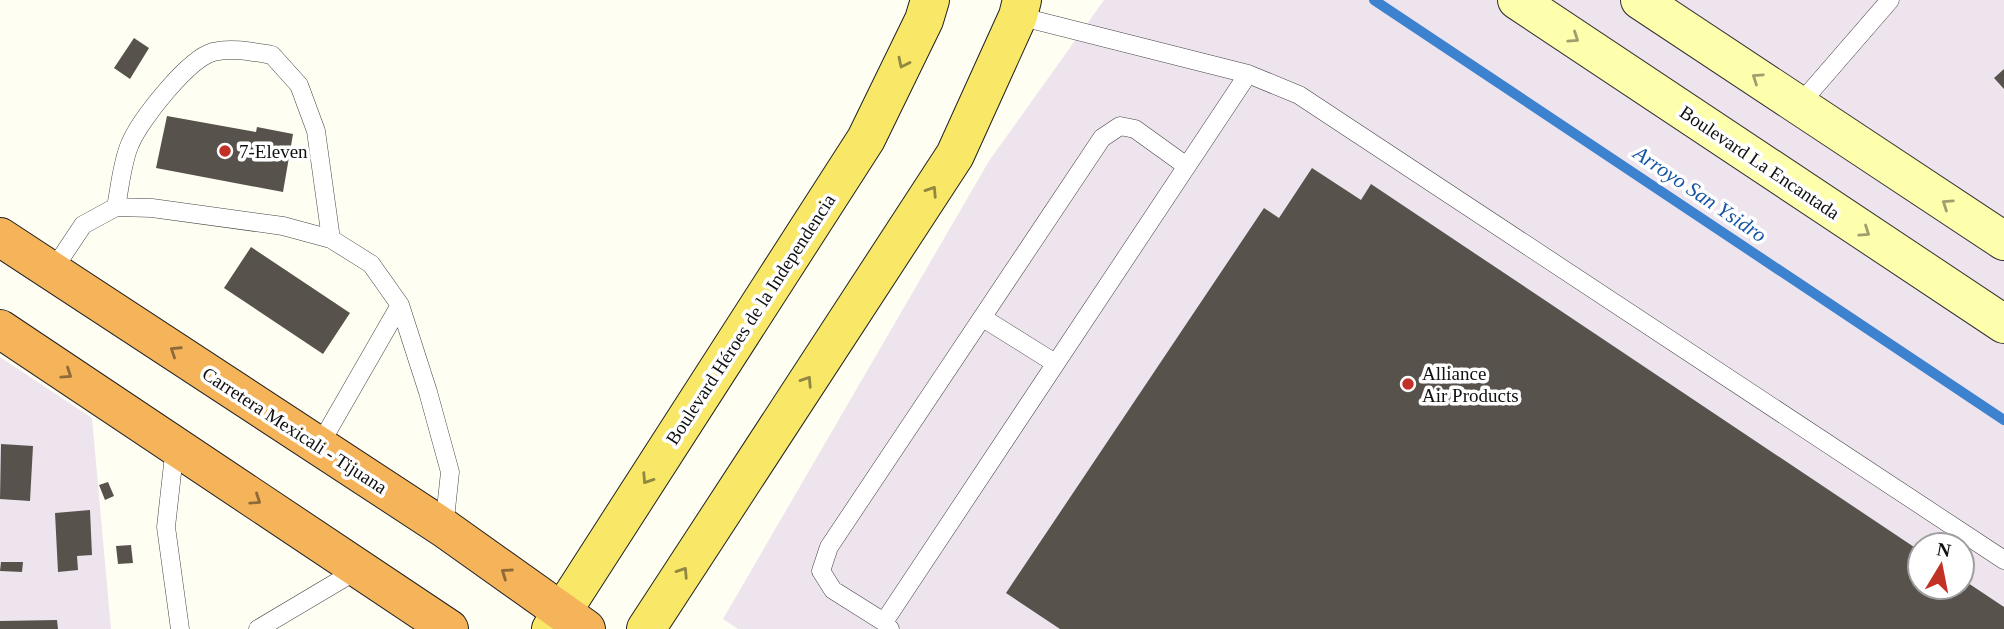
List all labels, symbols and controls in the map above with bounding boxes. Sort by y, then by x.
one-way arrow [1566,30,1579,43]
one-way arrow [898,56,912,68]
one-way arrow [1752,73,1765,86]
street label: Boulevard La Encantada [1676,101,1844,224]
water label: Arroyo San Ysidro [1627,140,1771,247]
place label: 7-Eleven [239,141,308,162]
marker: 7-Eleven [217,143,233,159]
one-way arrow [923,186,936,199]
street label: Boulevard Héroes de la Independencia [661,190,840,448]
one-way arrow [1942,199,1955,212]
one-way arrow [1857,223,1870,236]
one-way arrow [169,346,182,359]
street label: Carretera Mexicali - Tijuana [199,363,391,498]
place label: Alliance Air Products [1422,363,1519,406]
one-way arrow [59,365,72,378]
one-way arrow [799,376,812,389]
marker: Alliance Air Products [1400,376,1416,392]
one-way arrow [642,472,655,485]
one-way arrow [248,492,261,504]
north arrow [1906,531,1976,601]
text: N [1935,538,1953,561]
one-way arrow [675,567,687,580]
one-way arrow [501,568,514,581]

